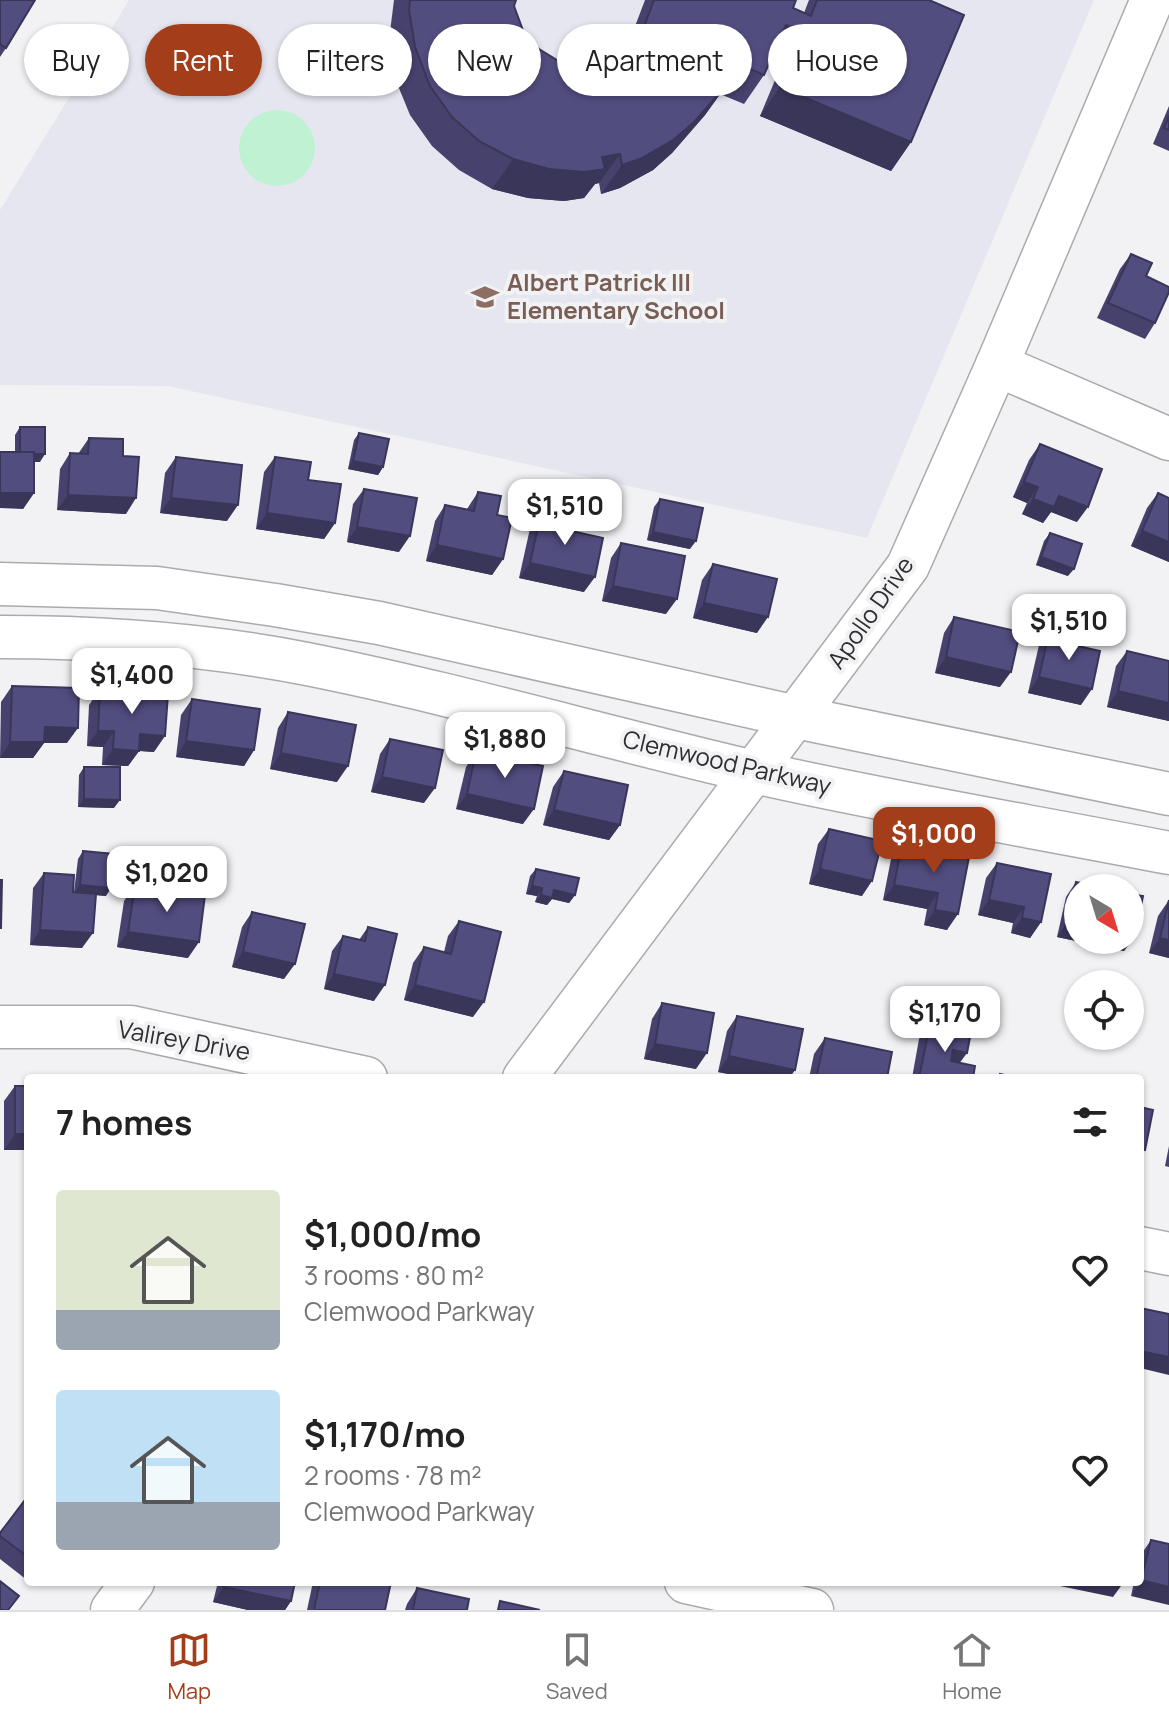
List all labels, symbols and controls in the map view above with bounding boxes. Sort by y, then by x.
chip: Buy [24,24,129,96]
chip: Rent [145,24,262,96]
chip: Filters [278,24,412,96]
chip: New [428,24,541,96]
chip: Apartment [557,24,752,96]
chip: House [768,24,907,96]
place label: Albert Patrick III Elementary School [507,265,725,326]
school or university icon: Albert Patrick III Elementary School [470,282,500,312]
pin: $1,510 [500,479,630,547]
text: $1,510 [526,487,604,523]
street label: Apollo Drive [819,549,921,675]
pin: $1,510 [1004,594,1134,662]
text: $1,510 [1030,602,1108,638]
pin: $1,400 [67,648,197,716]
text: $1,400 [90,656,174,692]
pin: $1,880 [440,712,570,780]
text: $1,880 [463,720,547,756]
street label: Clemwood Parkway [620,722,835,802]
pin: $1,000 [869,807,999,875]
text: $1,000 [891,815,977,851]
pin: $1,020 [102,846,232,914]
text: $1,020 [125,854,209,890]
north arrow [1064,874,1144,954]
map controls [1064,874,1144,1050]
button: locate [1064,970,1144,1050]
pin: $1,170 [880,986,1010,1054]
text: $1,170 [908,994,982,1030]
street label: Valirey Drive [116,1012,253,1067]
text: 7 homes [56,1099,192,1145]
icon: filters [1068,1100,1112,1144]
text: $1,000/mo [304,1211,481,1257]
icon: home [120,1222,216,1318]
icon: heart [1068,1248,1112,1292]
text: 3 rooms · 80 m² [304,1257,484,1293]
text: Clemwood Parkway [304,1293,535,1329]
text: $1,170/mo [304,1411,466,1457]
icon: home [120,1422,216,1518]
icon: heart [1068,1448,1112,1492]
text: 2 rooms · 78 m² [304,1457,482,1493]
text: Clemwood Parkway [304,1493,535,1529]
tab: Map [167,1628,211,1706]
tab: Saved [546,1628,608,1706]
tab: Home [942,1628,1002,1706]

